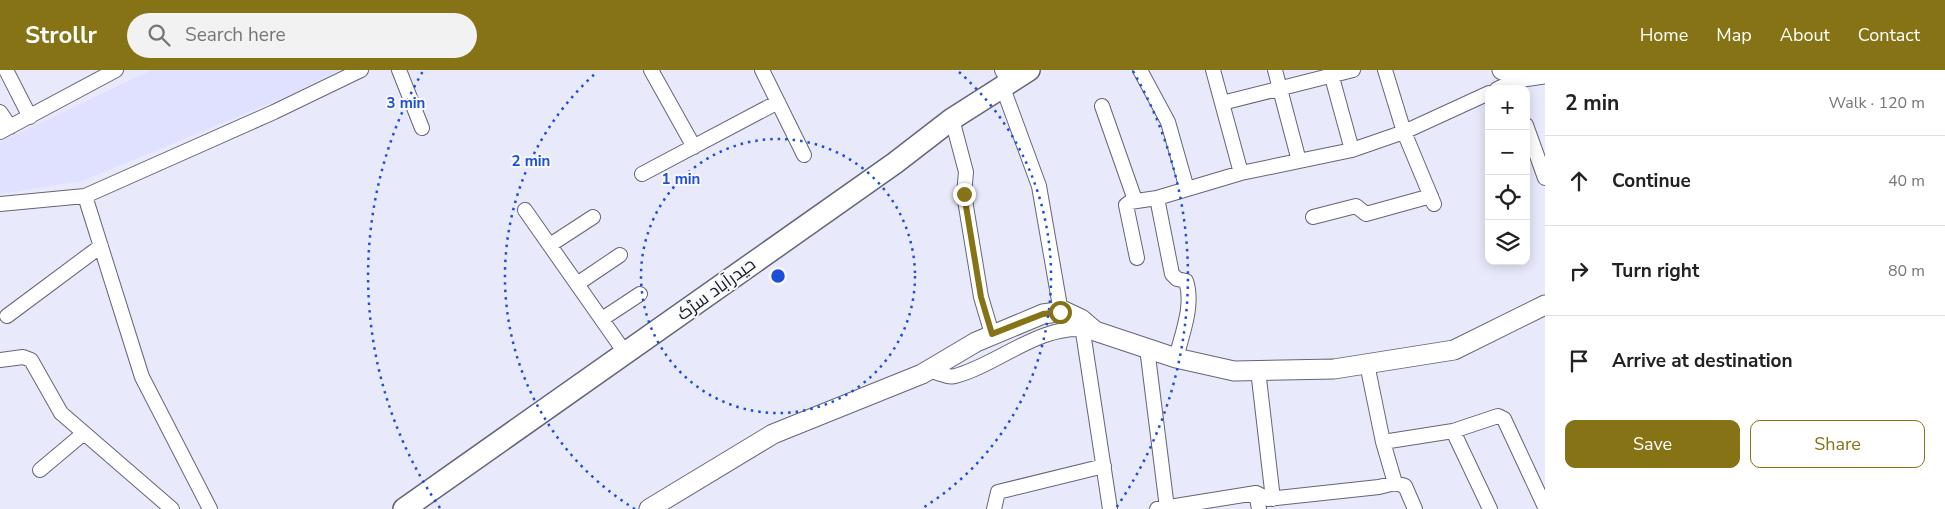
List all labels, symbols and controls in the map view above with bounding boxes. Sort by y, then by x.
search box [127,13,477,58]
text: Strollr [25,19,97,51]
icon: search [145,21,173,49]
text: Search here [185,22,286,48]
text: Home [1640,23,1688,47]
text: Map [1716,23,1752,47]
text: About [1780,23,1830,47]
text: Contact [1858,23,1920,47]
map controls [1485,85,1530,265]
button: + [1485,85,1530,130]
text: 2 min [1565,89,1619,117]
text: Walk · 120 m [1829,92,1925,114]
text: 3 min [387,93,425,113]
button: − [1485,130,1530,175]
text: 2 min [512,151,550,171]
icon: ahead [1565,167,1593,195]
text: Continue [1612,168,1691,194]
text: 1 min [662,169,700,189]
text: 40 m [1888,170,1925,192]
button: locate [1485,175,1530,220]
route end [953,183,976,206]
button: layers [1485,220,1530,265]
street label: حیدرآباد سڑک [672,252,760,326]
icon: right [1565,257,1593,285]
text: Turn right [1612,258,1699,284]
text: 80 m [1888,260,1925,282]
centre of rings [769,267,787,285]
route start [1049,301,1072,324]
icon: arrive [1565,347,1593,375]
text: Arrive at destination [1612,348,1793,374]
button: Save [1565,420,1740,468]
button: Share [1750,420,1925,468]

